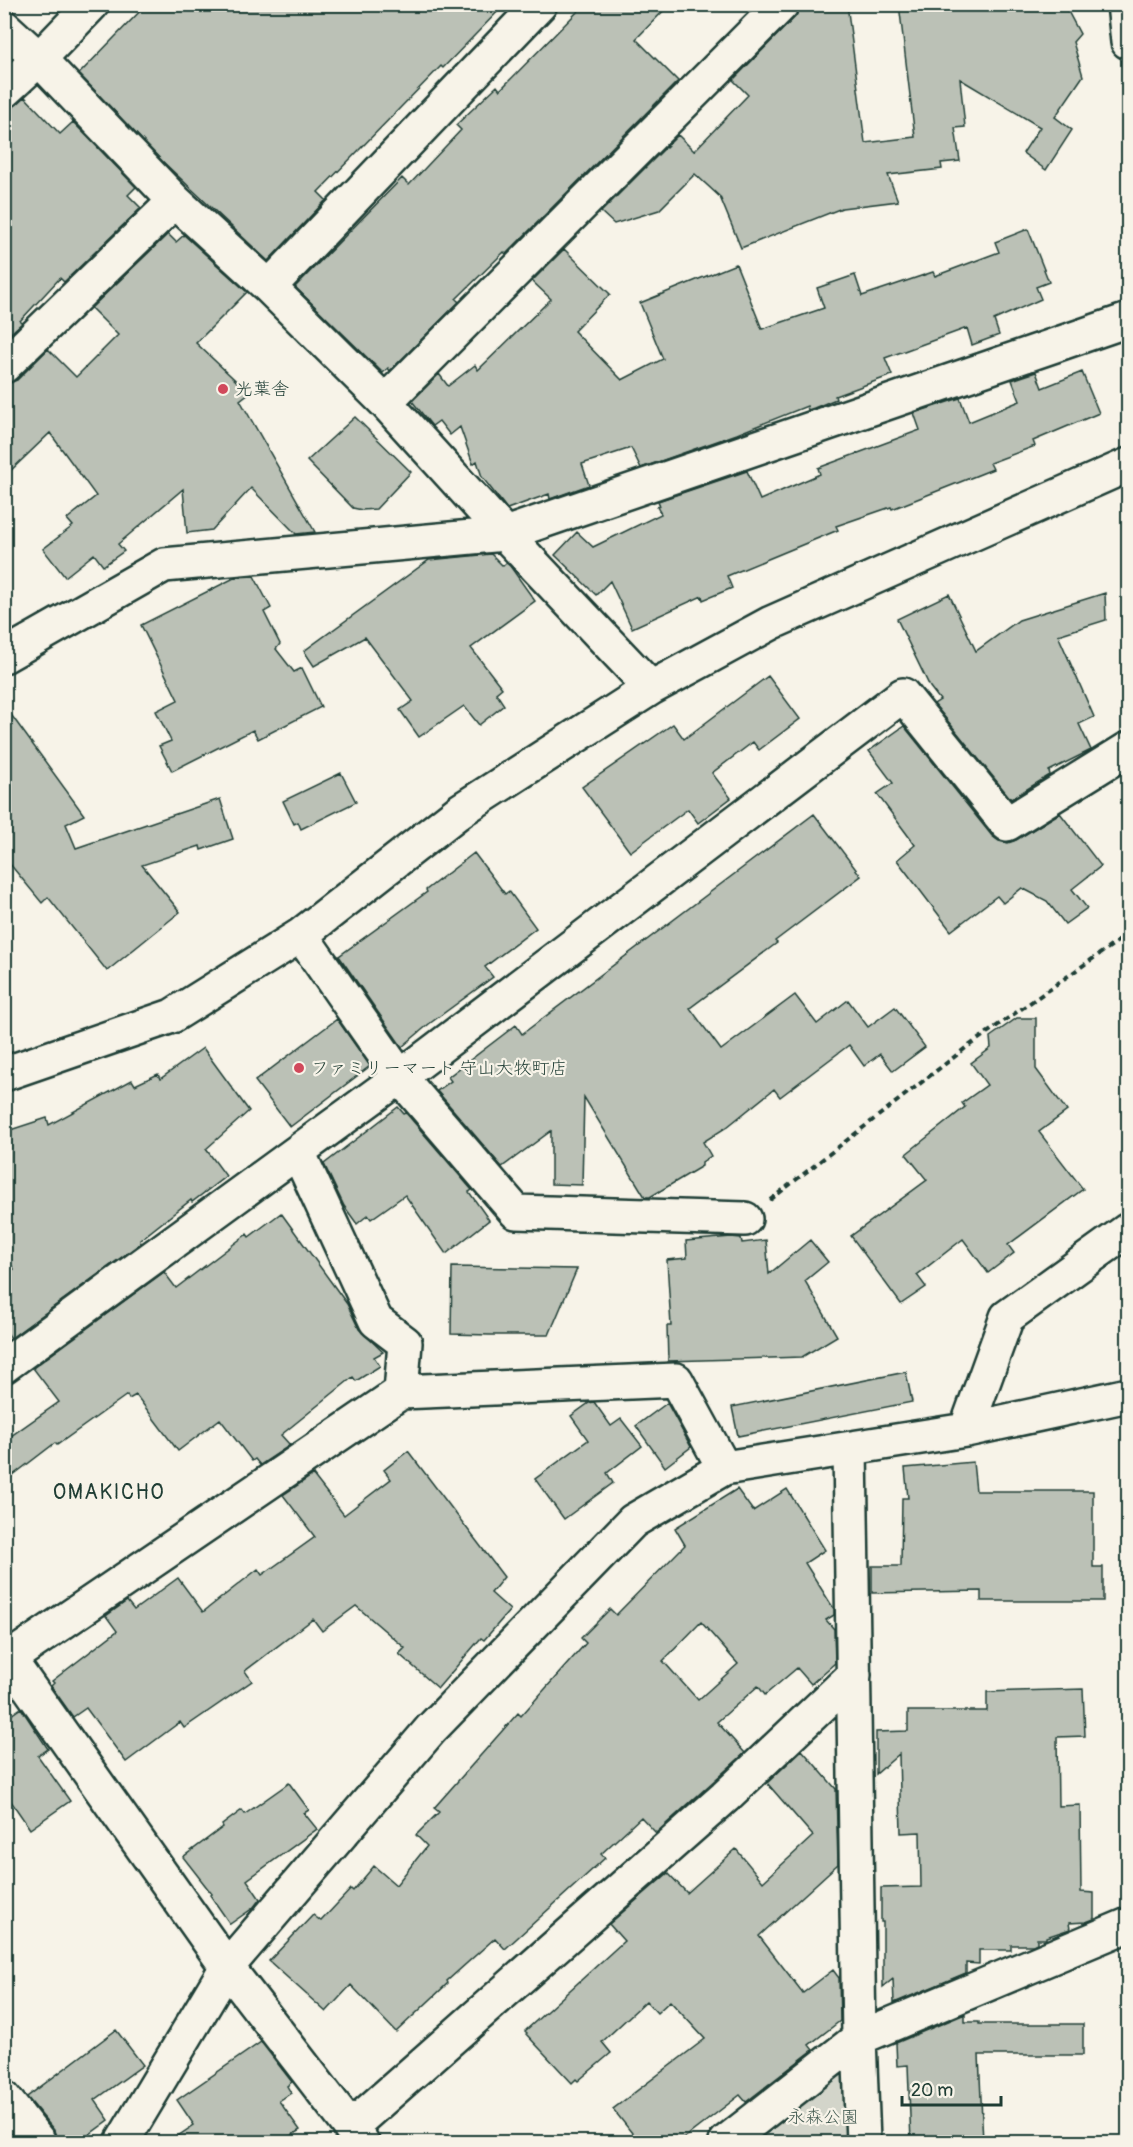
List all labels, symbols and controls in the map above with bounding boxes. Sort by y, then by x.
place label: 光葉舎 [235,378,289,401]
marker: 光葉舎 [216,382,230,396]
place label: ファミリーマート 守山大牧町店 [311,1057,567,1080]
marker: ファミリーマート 守山大牧町店 [292,1061,306,1075]
district label: OMAKICHO [53,1479,165,1506]
scale bar [902,2069,1001,2107]
text: 20 m [911,2079,953,2102]
park label: 永森公園 [787,2106,859,2129]

